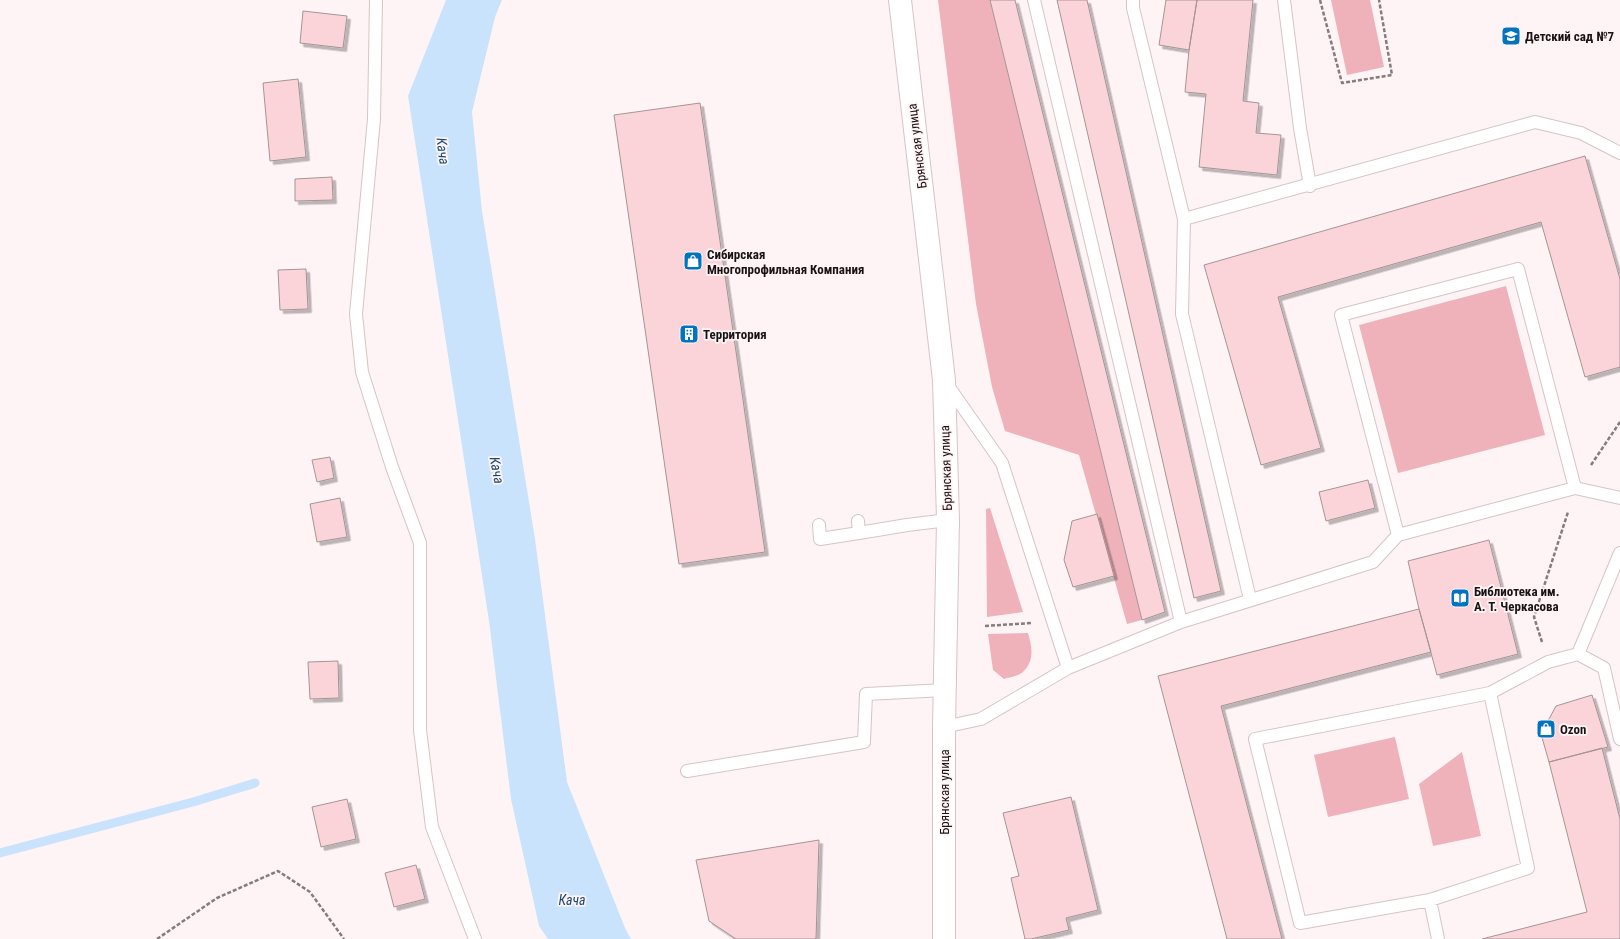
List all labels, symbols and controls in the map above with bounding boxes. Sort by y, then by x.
school or university icon: Детский сад №7 [1500,25,1522,47]
place label: Детский сад №7 [1525,29,1614,44]
street label: Брянская улица [904,103,930,189]
water label: Кача [433,137,453,165]
place label: Сибирская Многопрофильная Компания [707,247,864,277]
shop icon: Сибирская Многопрофильная Компания [682,250,704,272]
building icon: Территория [678,323,700,345]
place label: Территория [703,327,767,342]
street label: Брянская улица [937,425,955,511]
water label: Кача [487,455,507,485]
place label: Библиотека им. А. Т. Черкасова [1474,584,1559,614]
library icon: Библиотека им. А. Т. Черкасова [1449,587,1471,609]
shop icon: Ozon [1535,718,1557,740]
place label: Ozon [1560,722,1587,737]
street label: Брянская улица [937,749,952,835]
water label: Кача [558,892,586,908]

